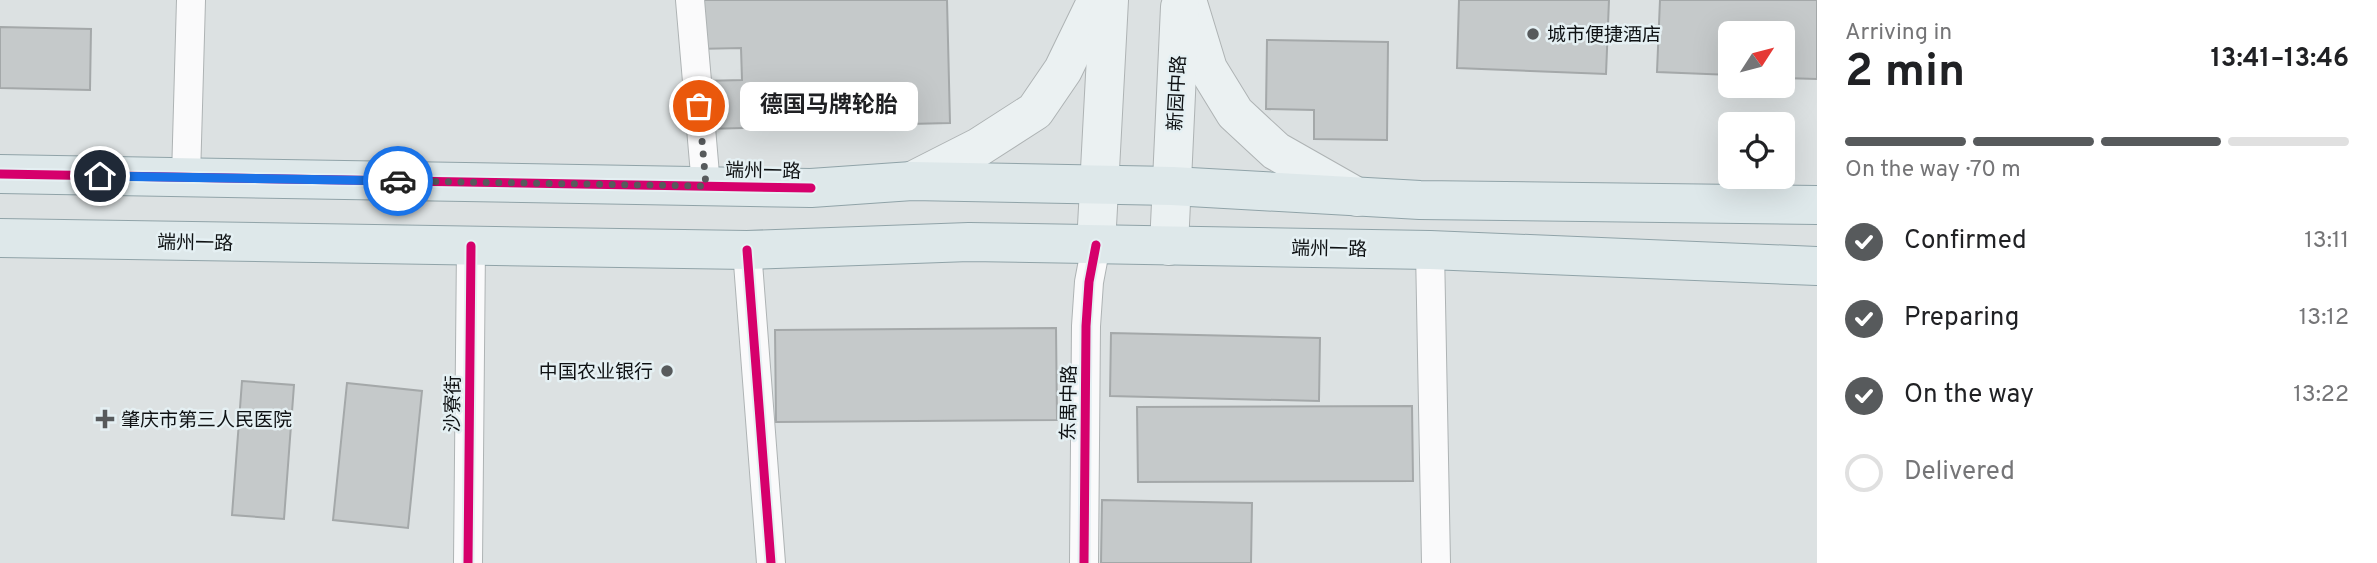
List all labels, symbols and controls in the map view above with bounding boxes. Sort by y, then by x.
text: Arriving in [1845,19,1952,48]
north arrow [1718,21,1796,98]
map controls [1718,21,1795,189]
place label: 城市便捷酒店 [1547,24,1661,48]
marker: 城市便捷酒店 [1525,26,1541,42]
text: 13:41–13:46 [2210,43,2349,76]
text: 2 min [1845,44,1965,103]
street label: 新园中路 [1164,55,1192,132]
pin [669,76,729,136]
callout: 德国马牌轮胎 [741,82,920,130]
icon: bag [680,87,718,125]
text: 德国马牌轮胎 [760,92,898,121]
button: locate [1718,112,1795,189]
pin [70,146,130,206]
courier [363,146,433,216]
text: On the way · 70 m [1845,156,2021,185]
icon: home [81,157,119,195]
street label: 端州一路 [725,159,801,185]
icon: car [379,162,417,200]
icon: check [1845,223,1883,261]
text: Confirmed [1904,225,2027,258]
text: 13:11 [2304,227,2349,256]
street label: 端州一路 [157,231,233,257]
street label: 端州一路 [1291,237,1367,263]
icon: check [1845,300,1883,338]
text: Preparing [1904,302,2019,335]
text: 13:12 [2299,304,2349,333]
place label: 中国农业银行 [539,361,653,385]
marker: 中国农业银行 [659,363,675,379]
street label: 东禺中路 [1057,365,1083,441]
street label: 沙寮街 [442,375,466,433]
icon: check [1845,377,1883,415]
text: On the way [1904,379,2034,412]
text: 13:22 [2293,381,2349,410]
marker: 肇庆市第三人民医院 [95,409,115,429]
place label: 肇庆市第三人民医院 [121,409,292,433]
text: Delivered [1904,456,2015,489]

